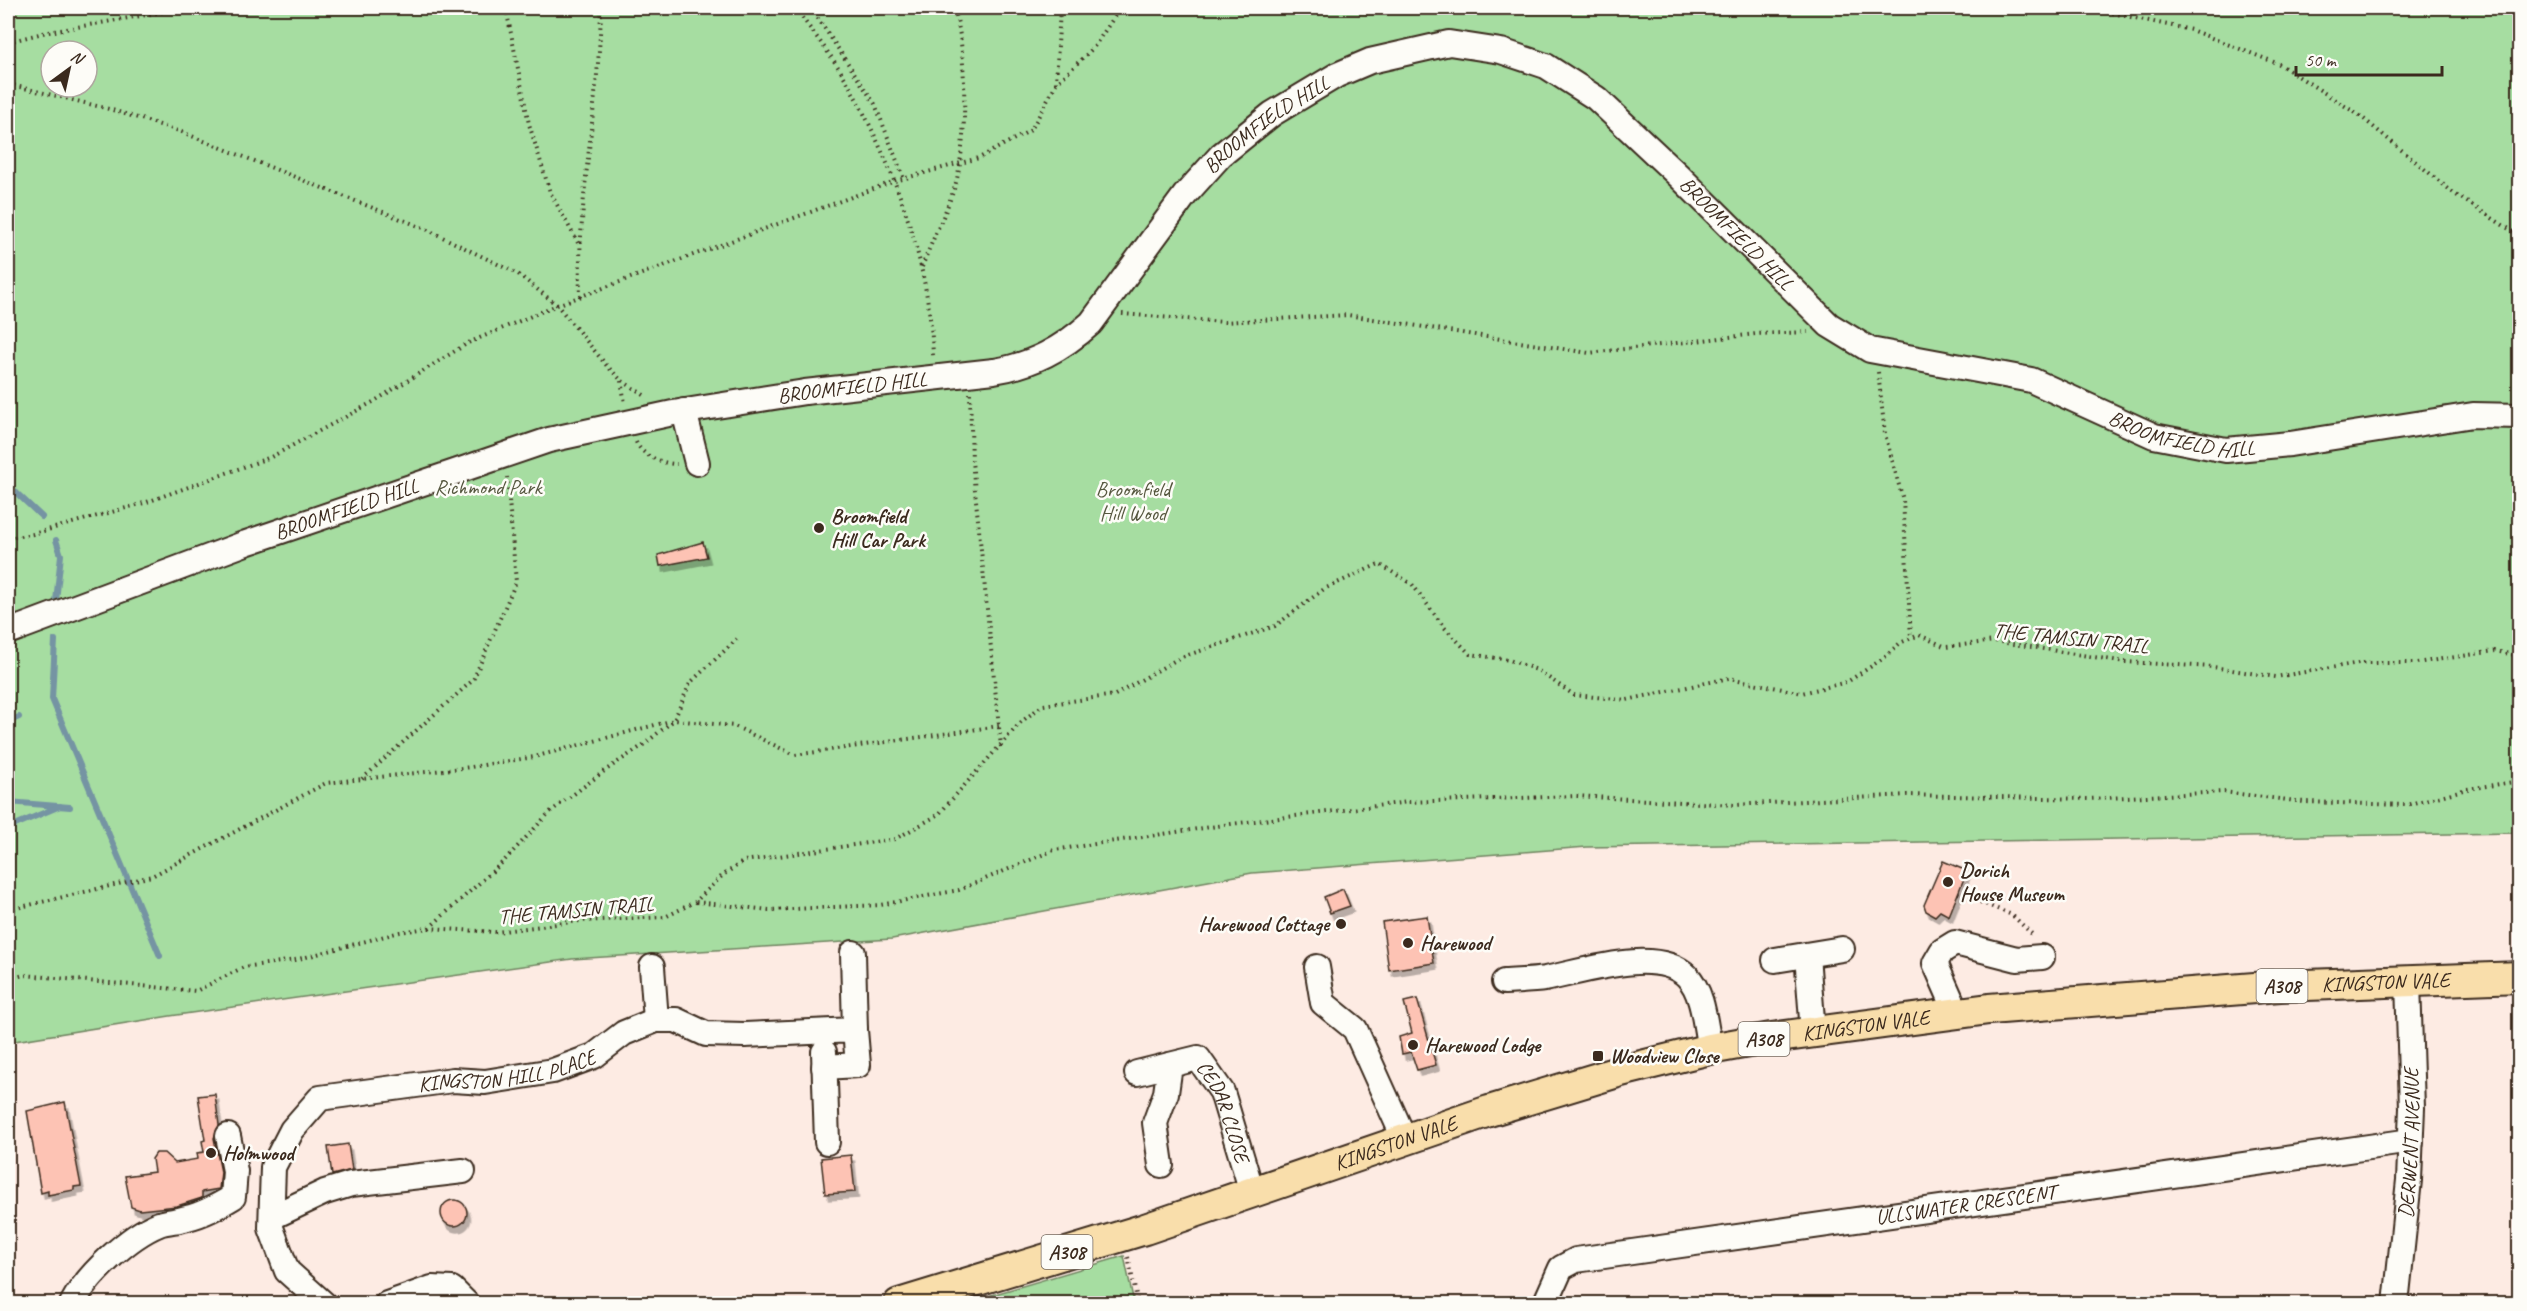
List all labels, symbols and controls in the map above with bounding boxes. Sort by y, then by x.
north arrow [39,39,99,99]
scale bar [2296,39,2442,77]
text: N [67,46,89,70]
text: 50 m [2305,49,2338,71]
street label: BROOMFIELD HILL [1198,69,1335,179]
street label: BROOMFIELD HILL [1674,171,1800,296]
street label: BROOMFIELD HILL [776,365,929,409]
street label: BROOMFIELD HILL [2105,404,2257,464]
street label: BROOMFIELD HILL [271,472,423,545]
park label: Richmond Park [435,474,544,500]
park label: Broomfield Hill Wood [1096,476,1174,526]
place label: Broomfield Hill Car Park [831,503,927,553]
marker: Broomfield Hill Car Park [812,521,826,535]
street label: THE TAMSIN TRAIL [1992,617,2151,659]
place label: Dorich House Museum [1960,857,2065,907]
marker: Dorich House Museum [1941,875,1955,889]
street label: THE TAMSIN TRAIL [497,890,656,930]
place label: Harewood Cottage [1198,911,1331,937]
marker: Harewood Cottage [1334,917,1348,931]
place label: Harewood [1420,930,1494,956]
marker: Harewood [1401,936,1415,950]
street label: KINGSTON VALE [2321,967,2453,997]
road number: A308 [2256,969,2308,1003]
street label: KINGSTON VALE [1801,1004,1934,1047]
road number: A308 [1738,1022,1790,1056]
place label: Harewood Lodge [1425,1032,1542,1058]
marker: Harewood Lodge [1406,1038,1420,1052]
street label: KINGSTON HILL PLACE [416,1043,602,1098]
place label: Woodview Close [1610,1043,1721,1069]
marker: Woodview Close [1591,1049,1605,1063]
street label: CEDAR CLOSE [1191,1055,1256,1168]
street label: DERWENT AVENUE [2392,1065,2425,1219]
street label: KINGSTON VALE [1331,1109,1463,1176]
place label: Holmwood [223,1140,297,1166]
marker: Holmwood [204,1146,218,1160]
street label: ULLSWATER CRESCENT [1874,1178,2063,1230]
road number: A308 [1042,1235,1092,1269]

